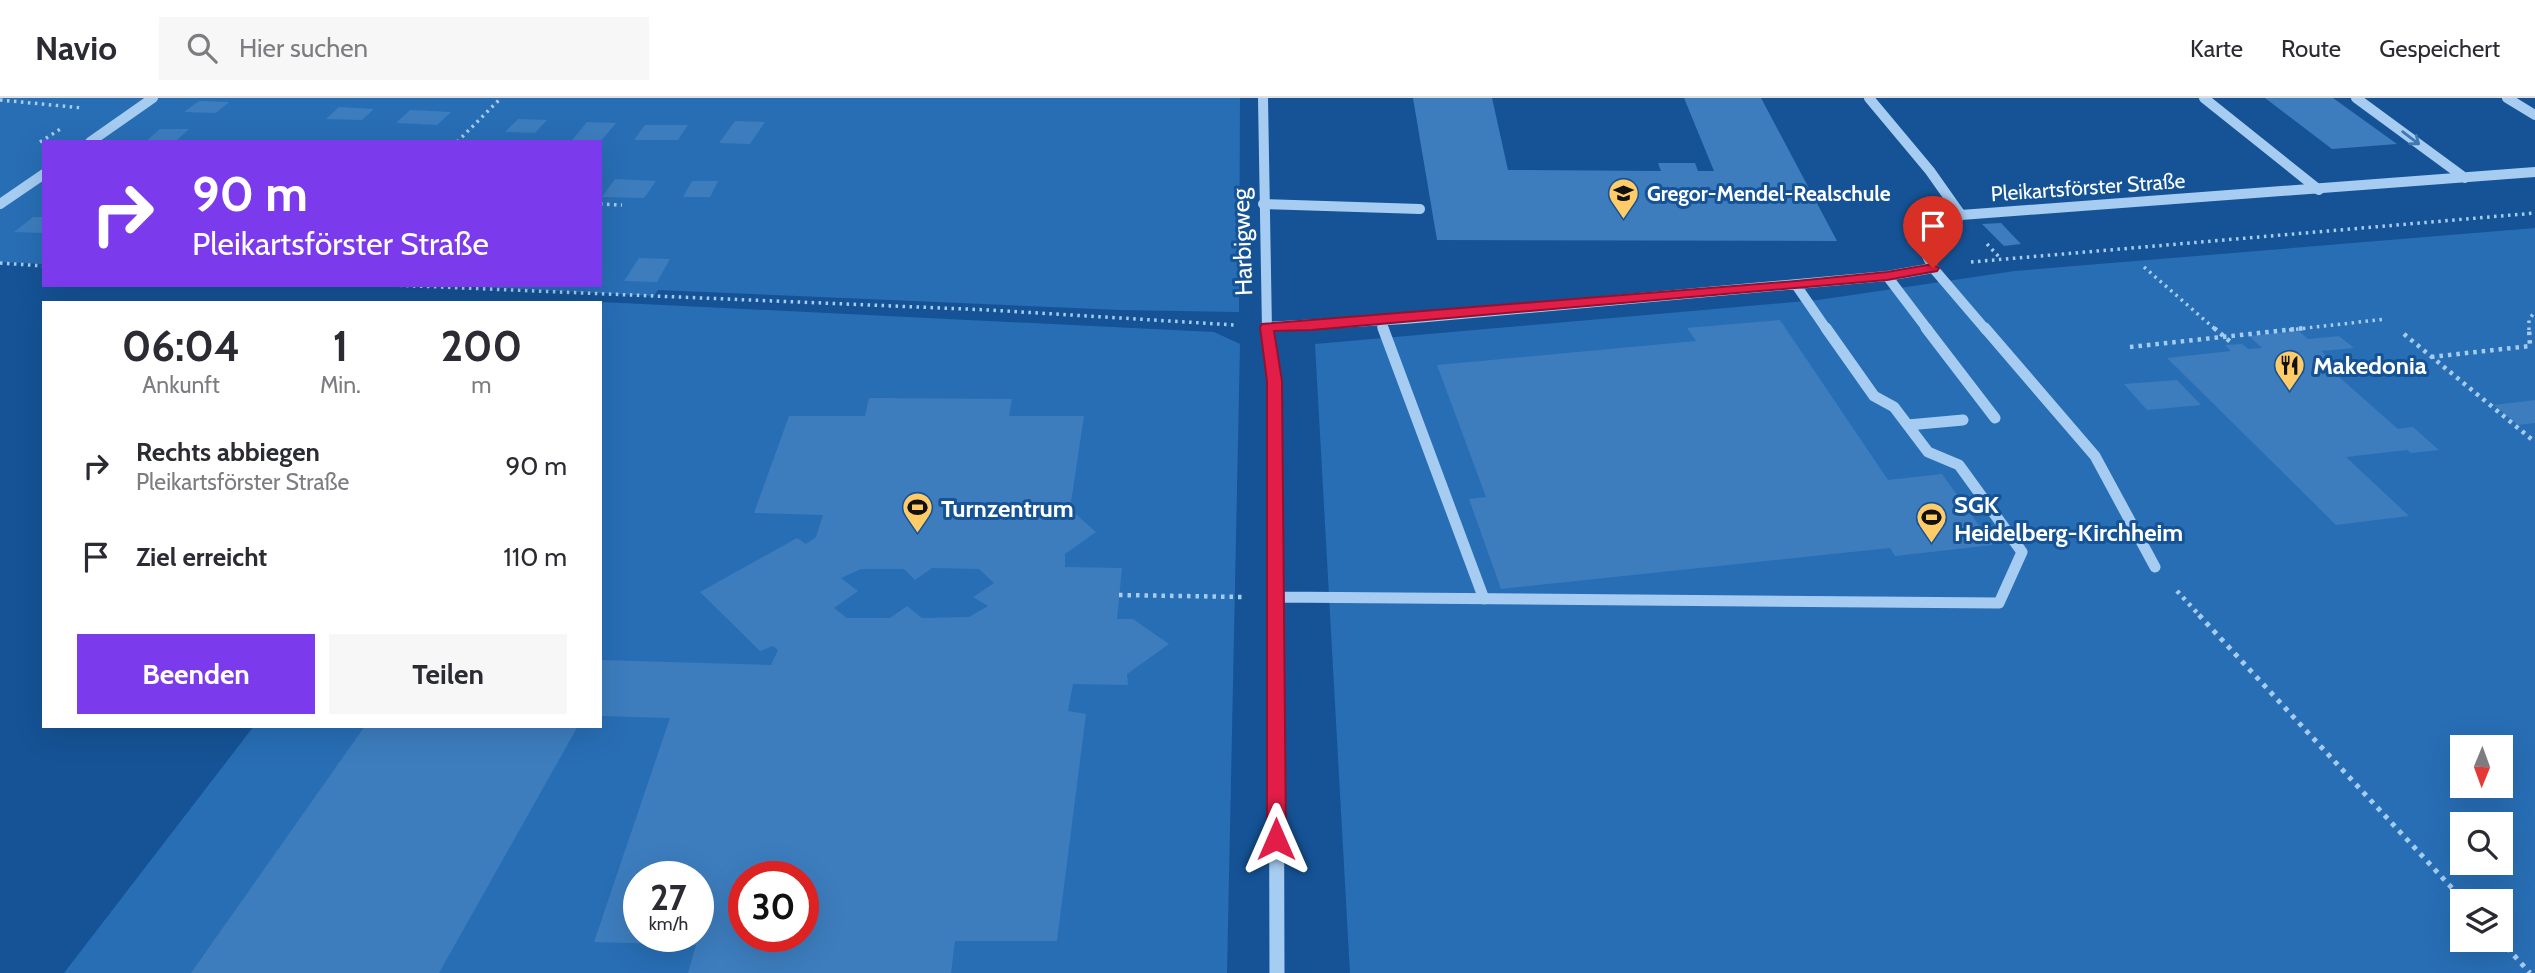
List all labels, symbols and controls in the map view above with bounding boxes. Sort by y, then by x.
search box [159,17,649,80]
text: Navio [35,28,117,68]
icon: search [183,29,221,67]
text: Hier suchen [239,32,368,64]
text: Karte [2190,34,2243,63]
text: Route [2281,34,2341,63]
text: Gespeichert [2379,34,2500,63]
one-way arrow [2401,130,2420,145]
text: 90 m [192,164,308,223]
icon: right [77,168,168,259]
street label: Pleikartsförster Straße [1990,168,2186,206]
school or university icon: Gregor-Mendel-Realschule [1607,176,1641,220]
place label: Gregor-Mendel-Realschule [1647,181,1891,206]
street label: Harbigweg [1226,187,1258,296]
pin [1903,196,1963,268]
icon: arrive [1914,207,1952,245]
text: Pleikartsförster Straße [192,224,489,263]
text: 06:04 [122,320,240,372]
text: 1 [333,320,348,372]
text: 200 [441,320,522,372]
restaurant icon: Makedonia [2273,348,2307,392]
place label: Makedonia [2313,351,2427,380]
text: Ankunft [142,371,220,399]
text: Min. [320,371,361,399]
text: m [471,371,491,399]
text: Rechts abbiegen [136,436,320,468]
icon: right [77,447,115,485]
text: 90 m [505,450,567,482]
text: Pleikartsförster Straße [136,468,349,496]
place label: SGK Heidelberg-Kirchheim [1954,490,2183,547]
sports icon: Turnzentrum [901,491,935,535]
place label: Turnzentrum [941,494,1074,523]
sports icon: SGK Heidelberg-Kirchheim [1914,501,1948,545]
icon: arrive [77,538,115,576]
text: Ziel erreicht [136,541,267,573]
text: 110 m [503,541,567,573]
button: Beenden [77,634,315,714]
button: Teilen [329,634,567,714]
north arrow [2450,735,2513,798]
map controls [2450,735,2513,952]
position arrow [1239,802,1313,876]
button: search [2450,812,2513,875]
speed limit sign: 30 [728,861,819,952]
text: 27 [650,876,687,919]
button: layers [2450,889,2513,952]
text: km/h [649,913,688,935]

